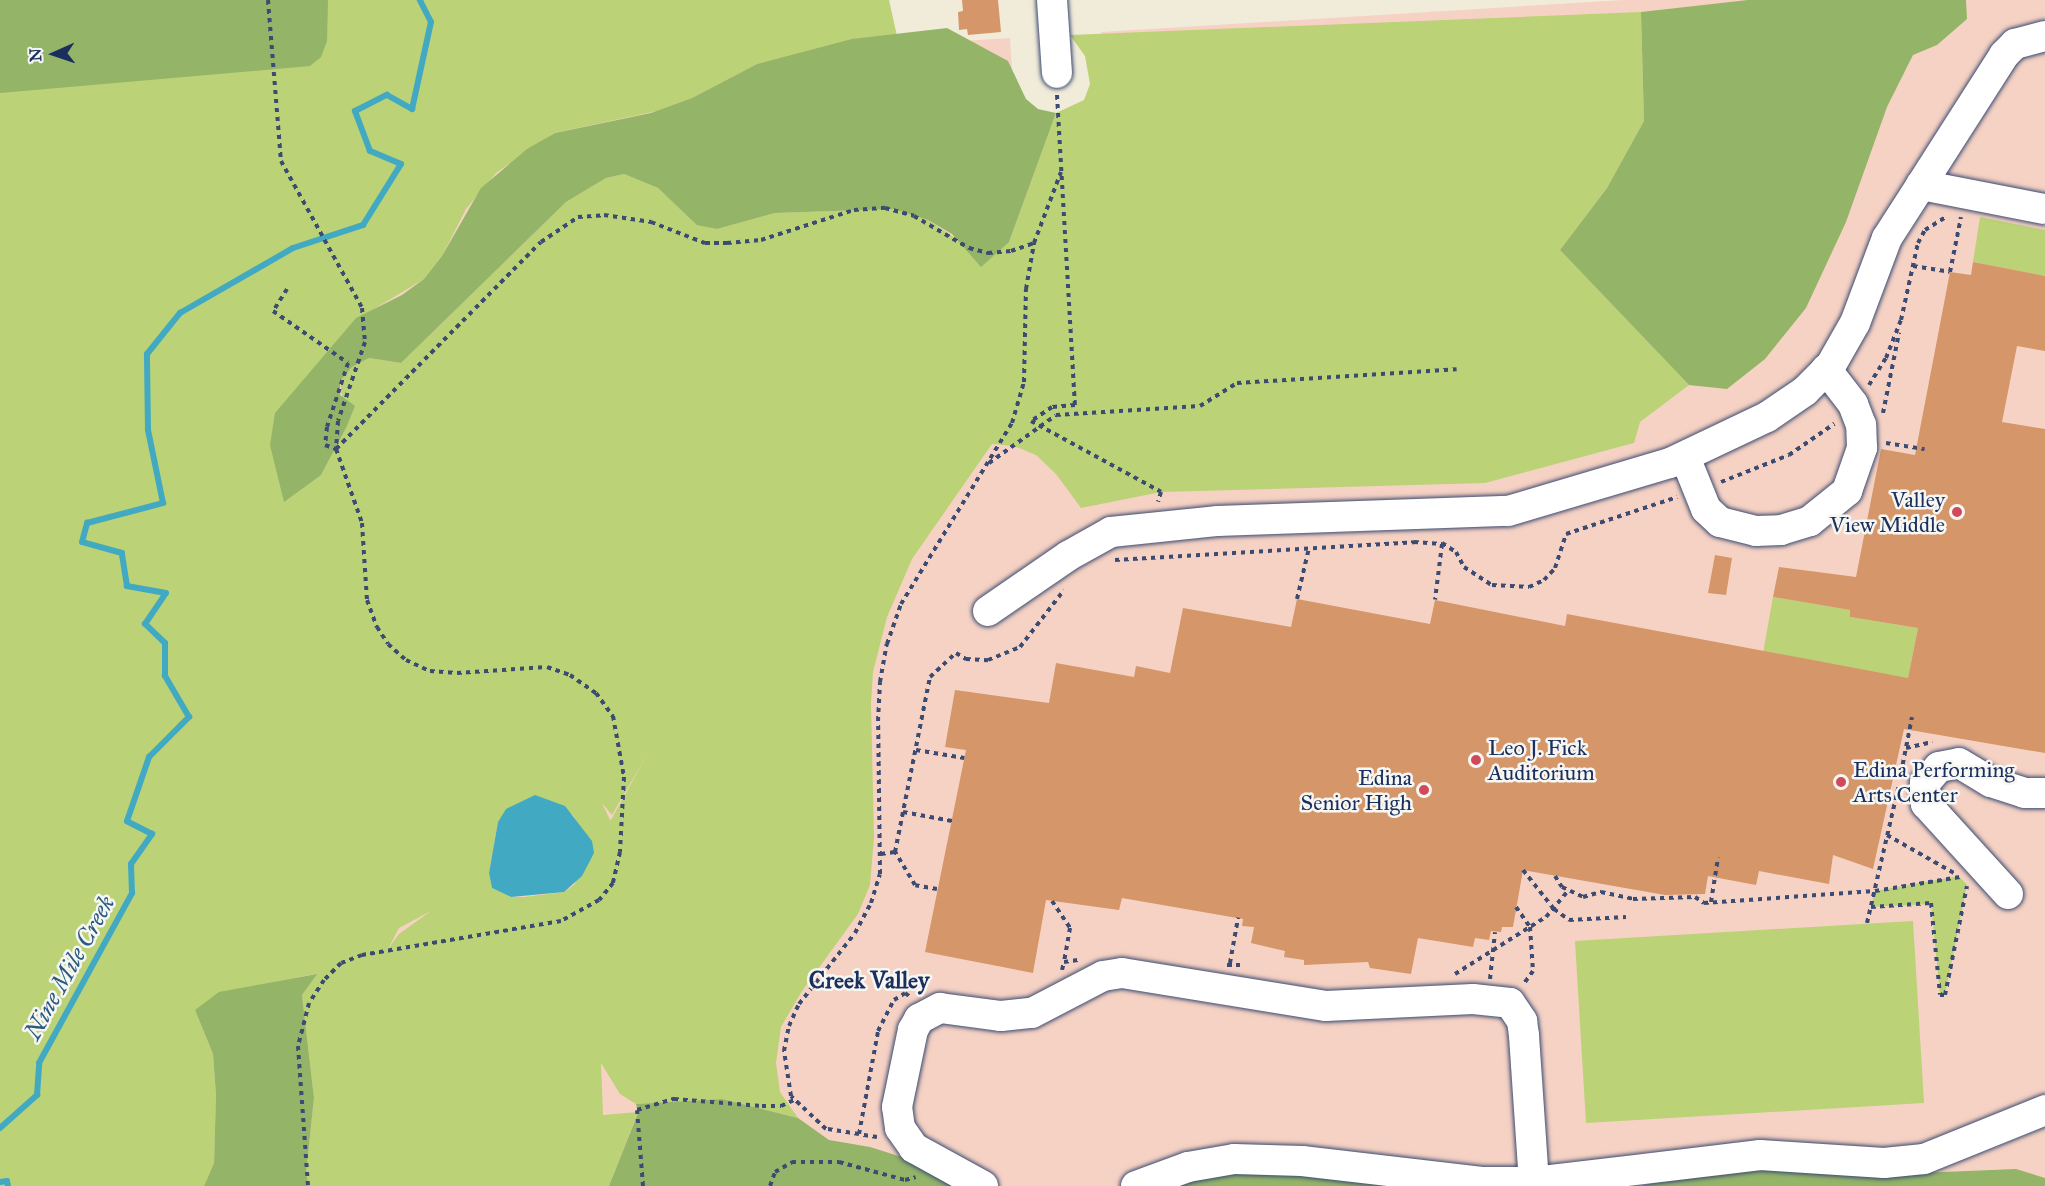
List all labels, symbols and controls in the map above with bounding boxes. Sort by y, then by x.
north arrow [24,24,84,84]
text: N [26,48,45,62]
place label: Valley View Middle [1830,486,1945,538]
marker: Valley View Middle [1950,505,1964,519]
place label: Leo J. Fick Auditorium [1488,734,1595,786]
marker: Leo J. Fick Auditorium [1469,753,1483,767]
place label: Edina Performing Arts Center [1853,756,2015,807]
place label: Edina Senior High [1301,764,1412,816]
marker: Edina Performing Arts Center [1834,775,1848,789]
marker: Edina Senior High [1417,783,1431,797]
water label: Nine Mile Creek [19,891,121,1045]
district label: Creek Valley [809,967,929,995]

